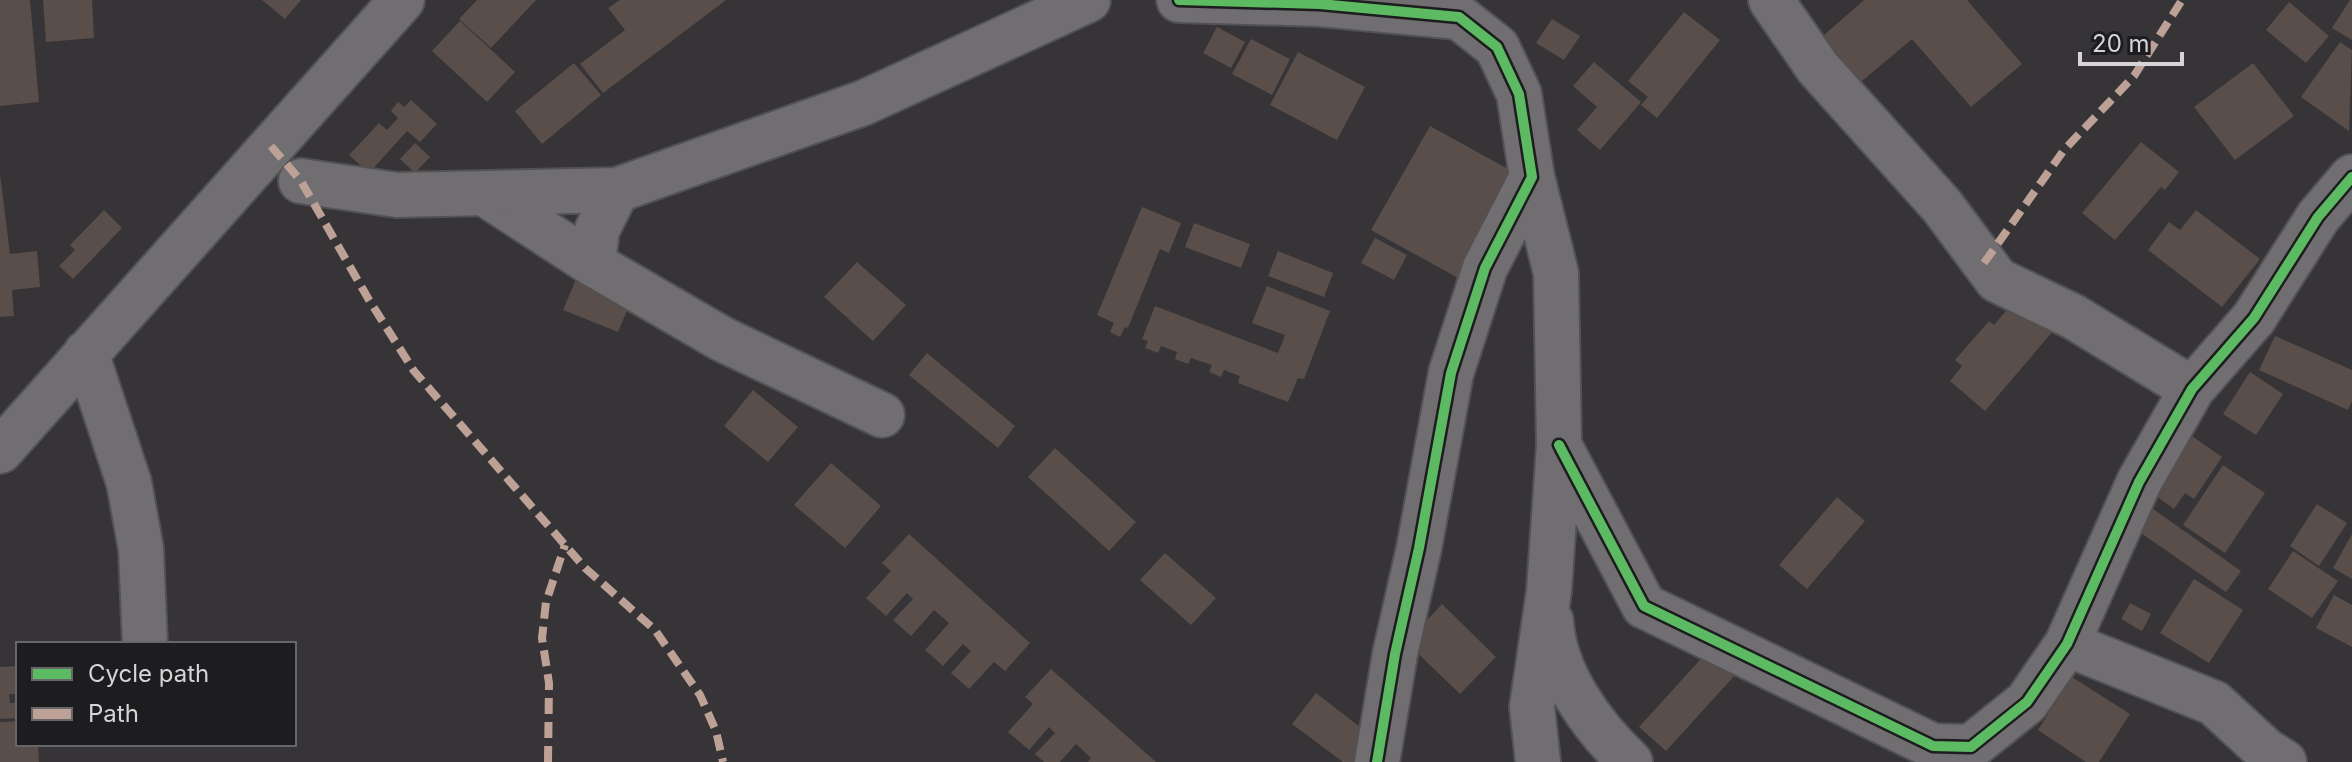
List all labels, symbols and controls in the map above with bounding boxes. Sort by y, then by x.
scale bar [2080,16,2182,66]
text: 20 m [2092,29,2150,58]
legend [16,642,296,746]
text: Cycle path [88,659,209,688]
text: Path [88,699,139,728]

